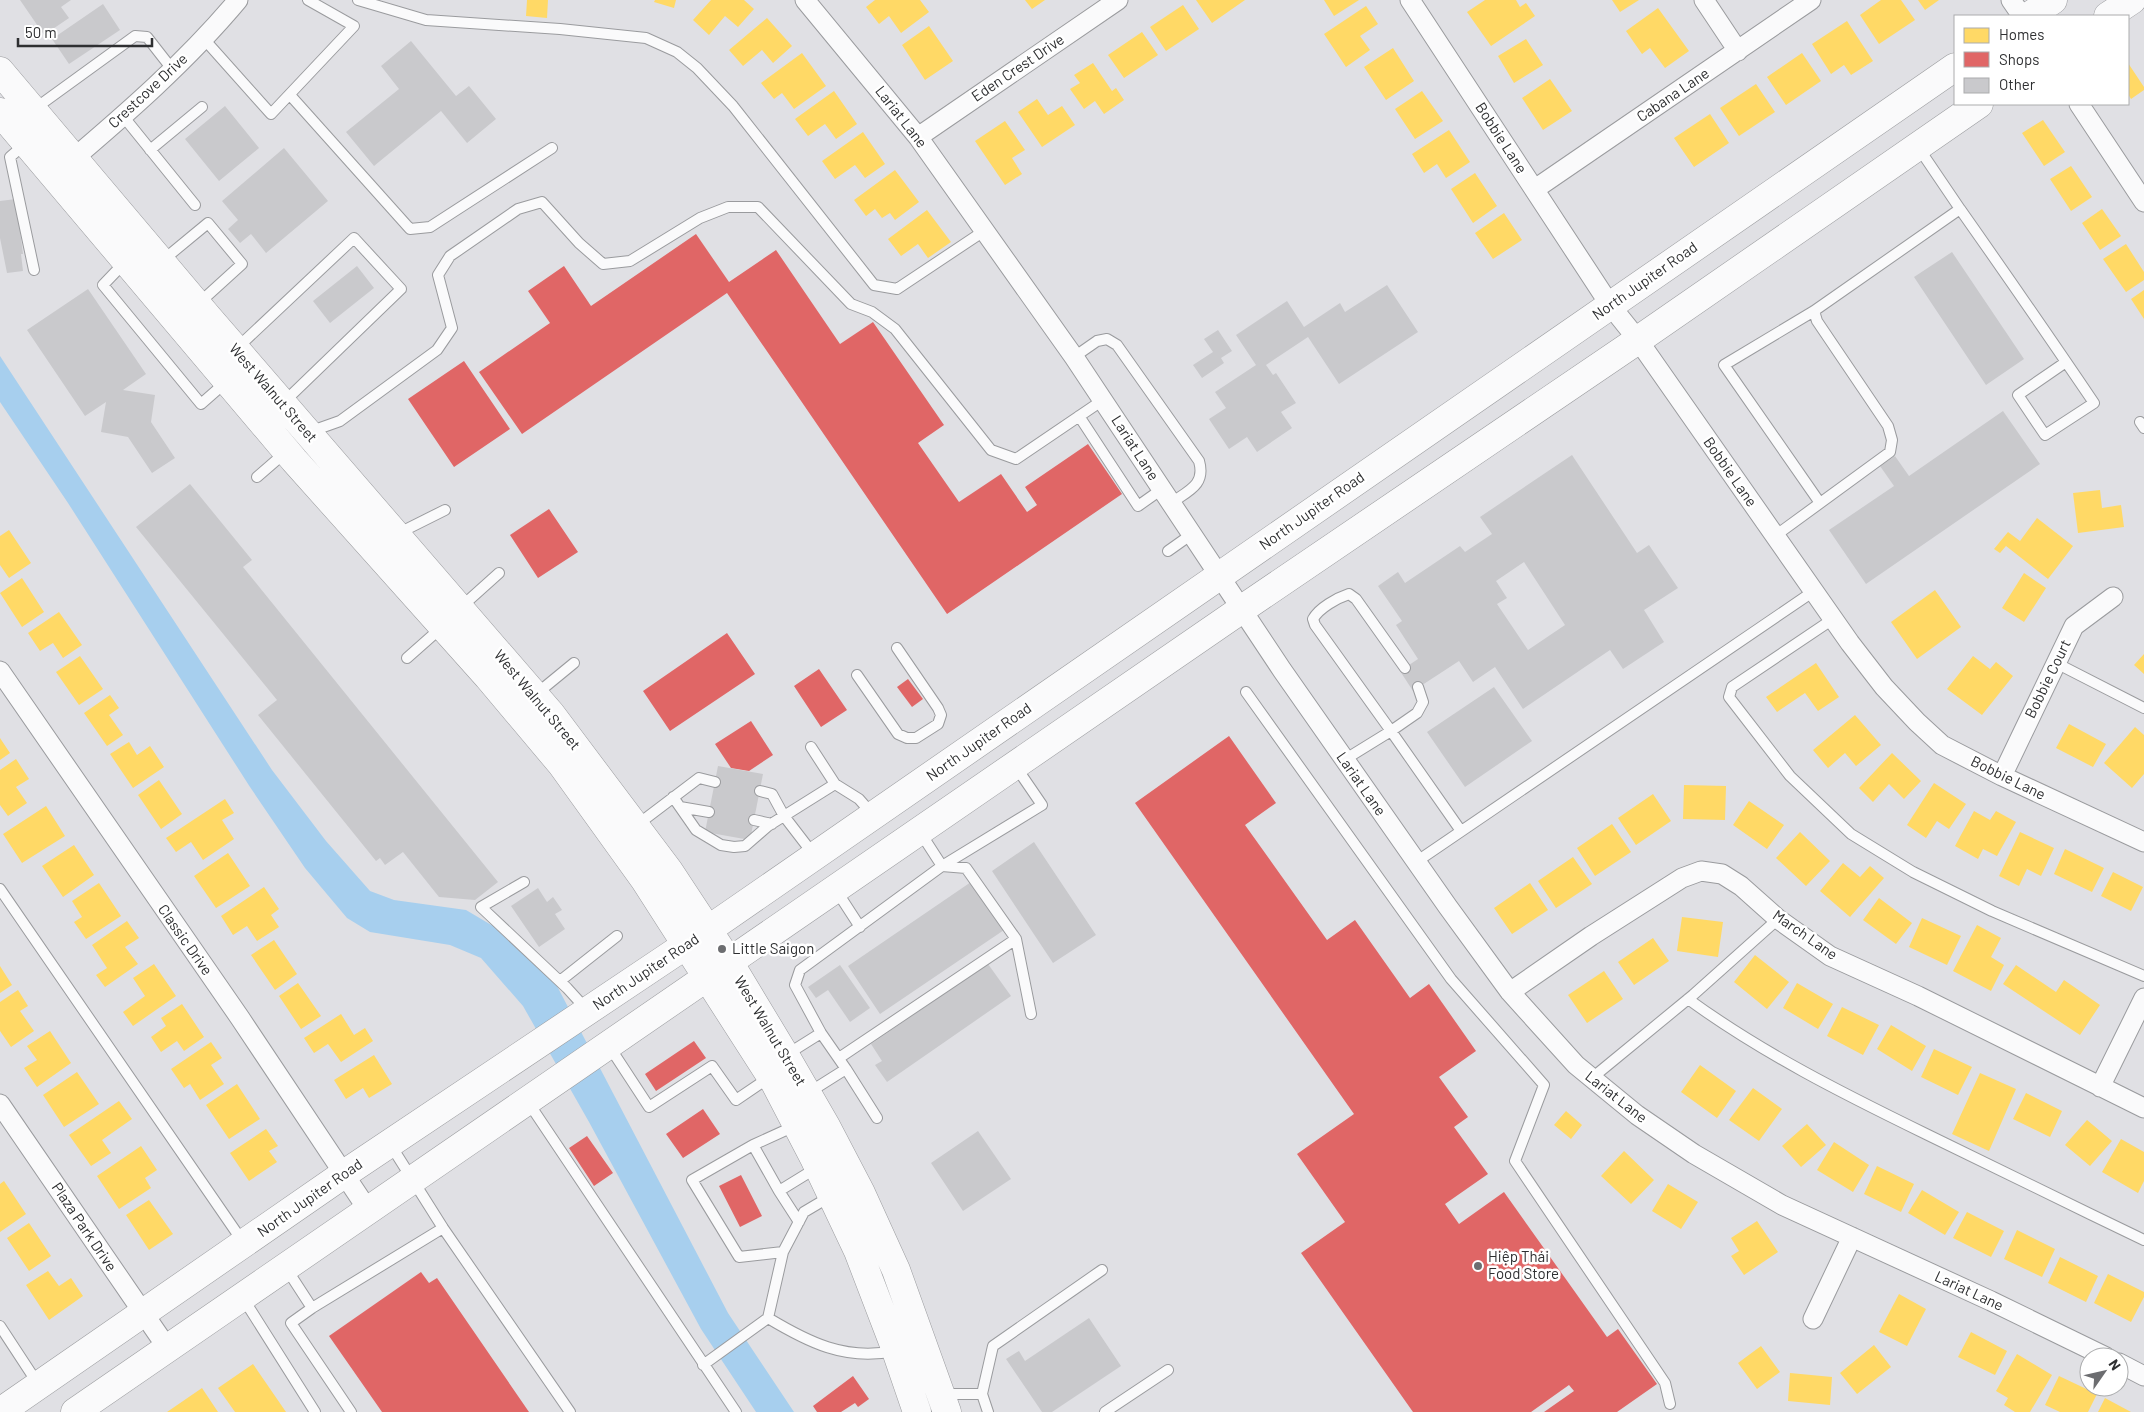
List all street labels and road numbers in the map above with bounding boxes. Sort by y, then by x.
street label: Eden Crest Drive [968,30,1067,105]
street label: Crestcove Drive [104,49,191,132]
street label: Cabana Lane [1633,63,1712,125]
street label: Lariat Lane [872,82,932,151]
street label: Bobbie Lane [1472,99,1531,176]
street label: North Jupiter Road [1588,237,1700,323]
street label: West Walnut Street [226,339,322,445]
street label: Lariat Lane [1108,412,1163,483]
street label: Bobbie Lane [1700,433,1761,510]
street label: North Jupiter Road [1255,467,1367,553]
street label: Bobbie Court [2020,636,2074,721]
street label: West Walnut Street [491,646,585,753]
street label: North Jupiter Road [922,698,1034,784]
street label: Lariat Lane [1333,748,1390,819]
street label: Bobbie Lane [1968,751,2049,803]
street label: Classic Drive [155,900,217,978]
street label: March Lane [1770,905,1841,963]
street label: North Jupiter Road [589,929,702,1013]
street label: West Walnut Street [731,972,811,1089]
street label: Lariat Lane [1582,1066,1651,1126]
street label: North Jupiter Road [253,1154,365,1240]
street label: Plaza Park Drive [49,1179,121,1274]
street label: Lariat Lane [1932,1266,2007,1314]

